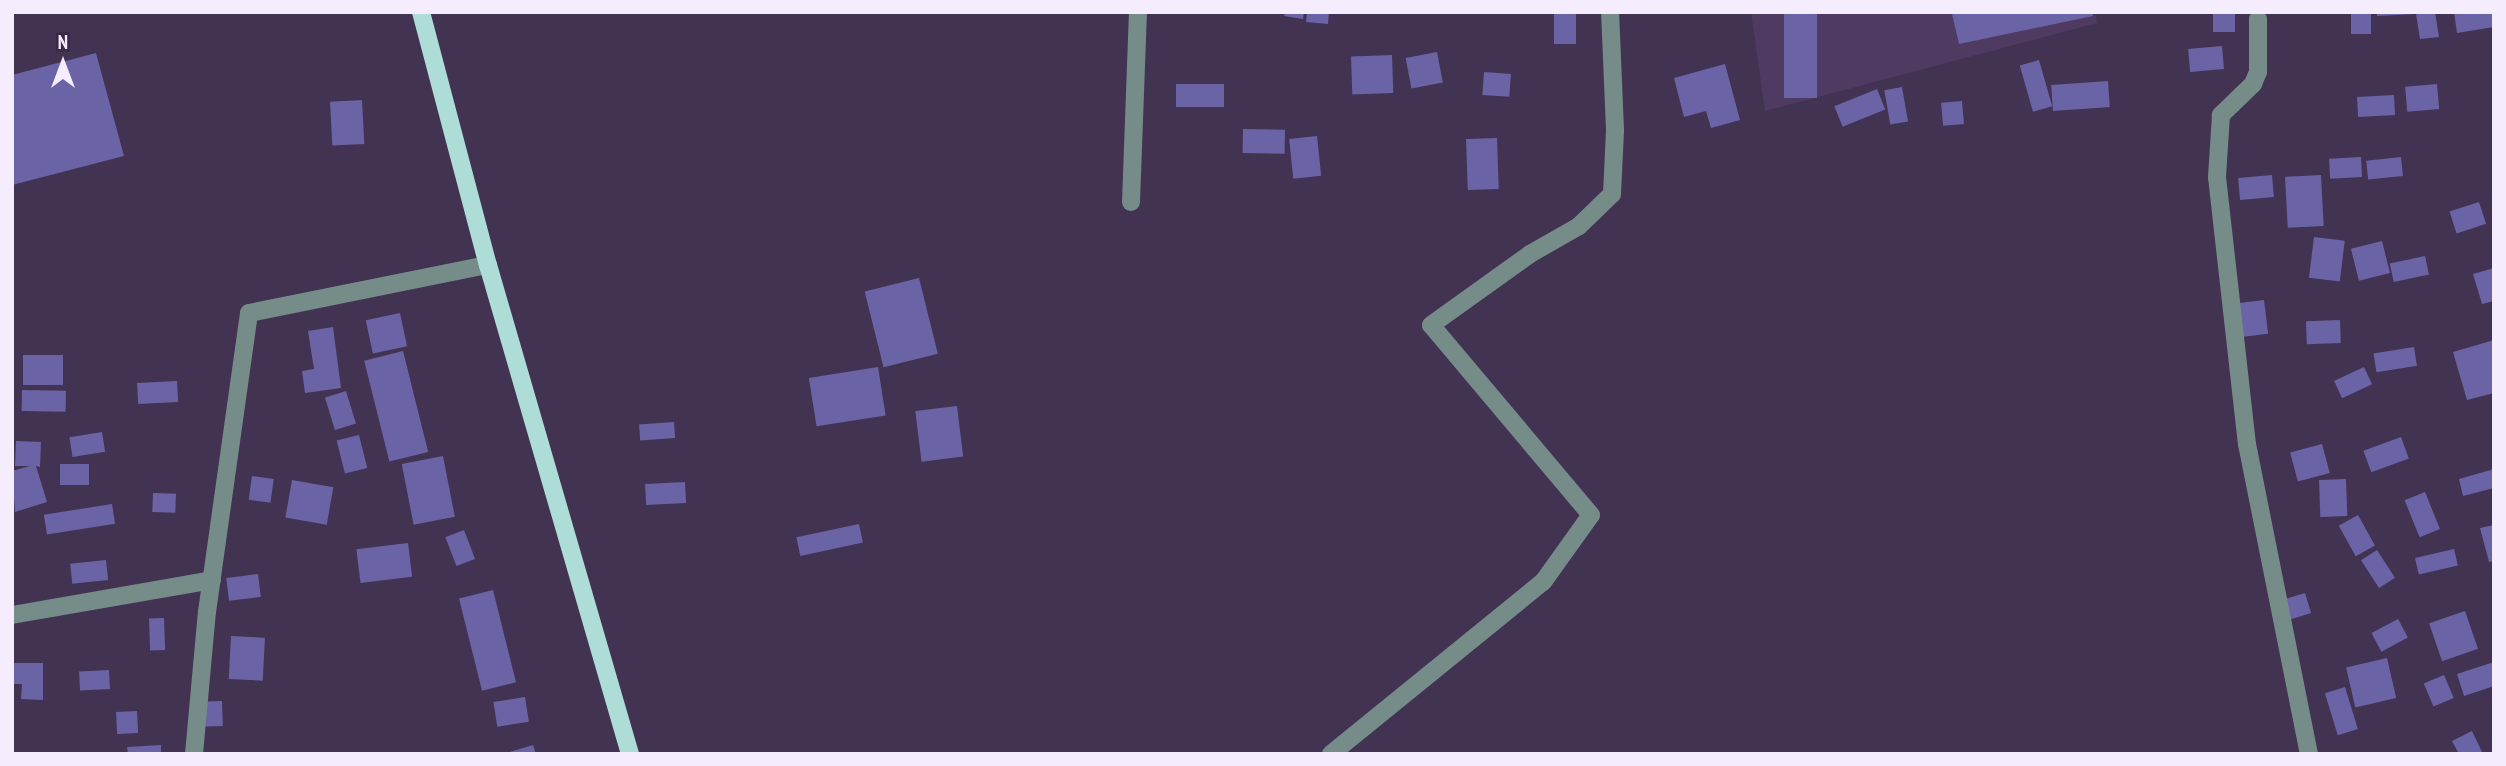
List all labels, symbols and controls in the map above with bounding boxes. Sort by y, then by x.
north arrow [28,28,98,98]
text: N [58,30,68,54]

